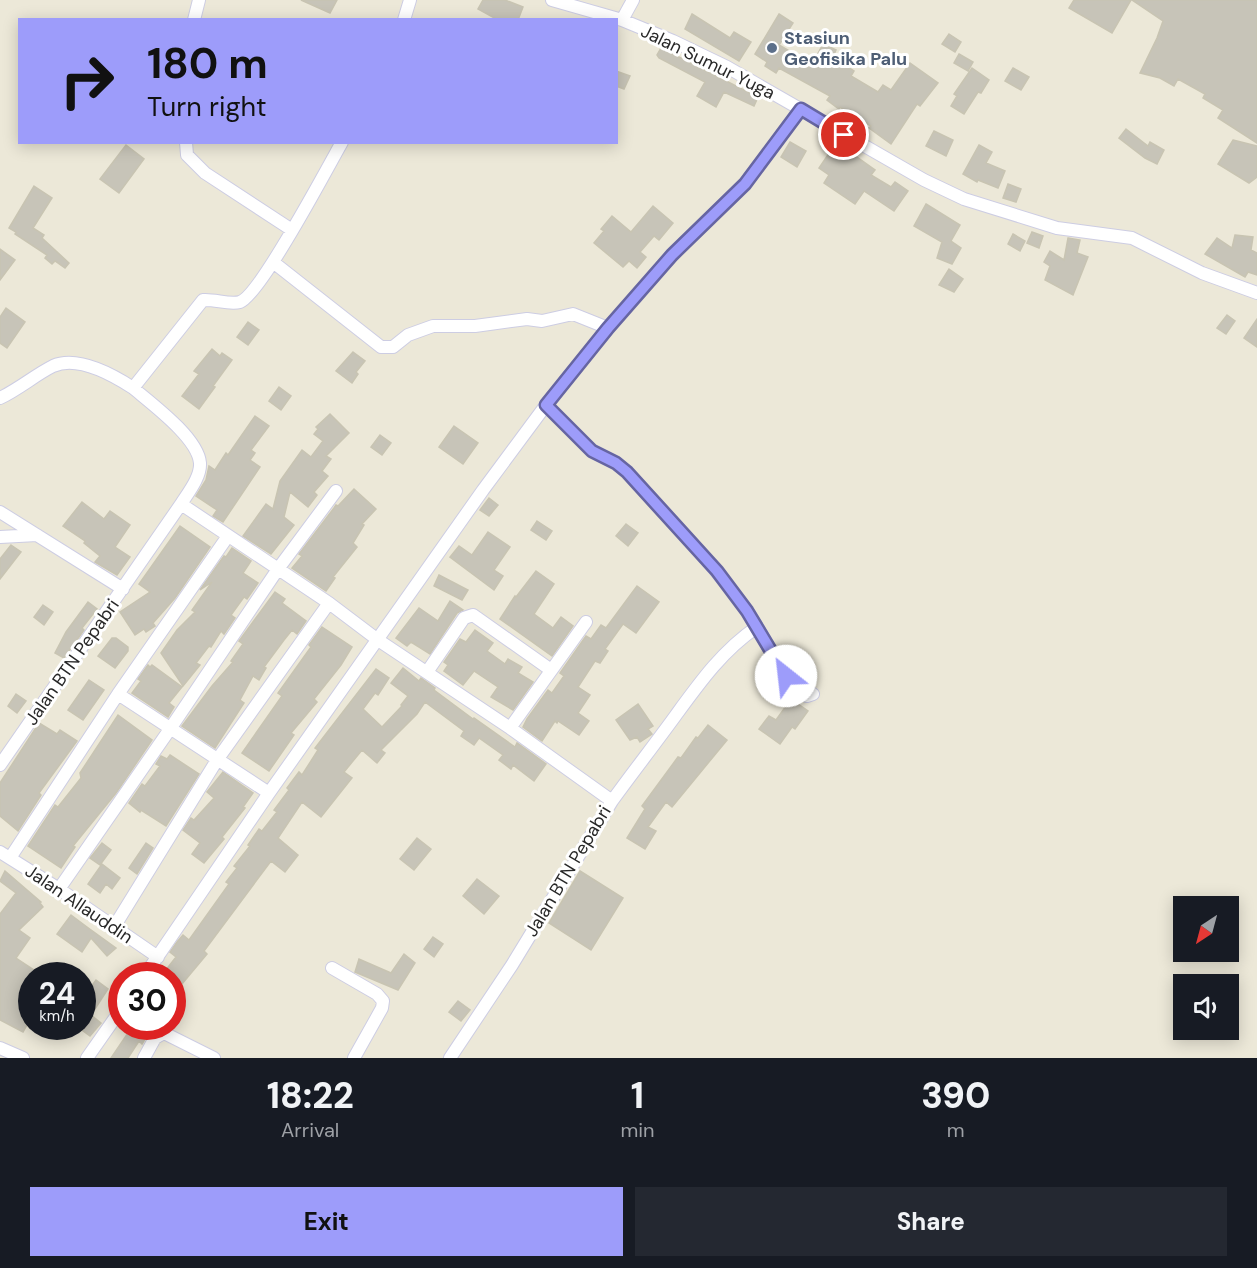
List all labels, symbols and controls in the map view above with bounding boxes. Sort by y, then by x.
street label: Jalan Sumur Yuga [637,19,779,105]
place label: Stasiun Geofisika Palu [784,26,907,71]
text: 180 m [147,36,268,91]
marker: Stasiun Geofisika Palu [765,41,779,55]
icon: right [48,42,126,120]
text: Turn right [147,89,267,124]
pin [818,109,869,160]
icon: arrive [827,118,860,151]
street label: Jalan BTN Pepabri [19,594,125,730]
position arrow [754,644,818,708]
street label: Jalan BTN Pepabri [519,801,617,941]
street label: Jalan Allauddin [20,859,138,949]
north arrow [1173,896,1239,962]
map controls [1173,896,1239,1040]
speed limit sign: 30 [108,962,186,1040]
text: 24 [39,974,75,1013]
button: sound [1173,974,1239,1040]
text: km/h [39,1006,75,1026]
text: 18:22 [267,1072,354,1119]
text: 1 [631,1072,644,1119]
text: 390 [921,1072,990,1119]
text: Arrival [281,1117,339,1143]
text: min [620,1117,655,1143]
text: m [947,1117,965,1143]
button: Exit [30,1187,623,1256]
button: Share [635,1187,1227,1256]

